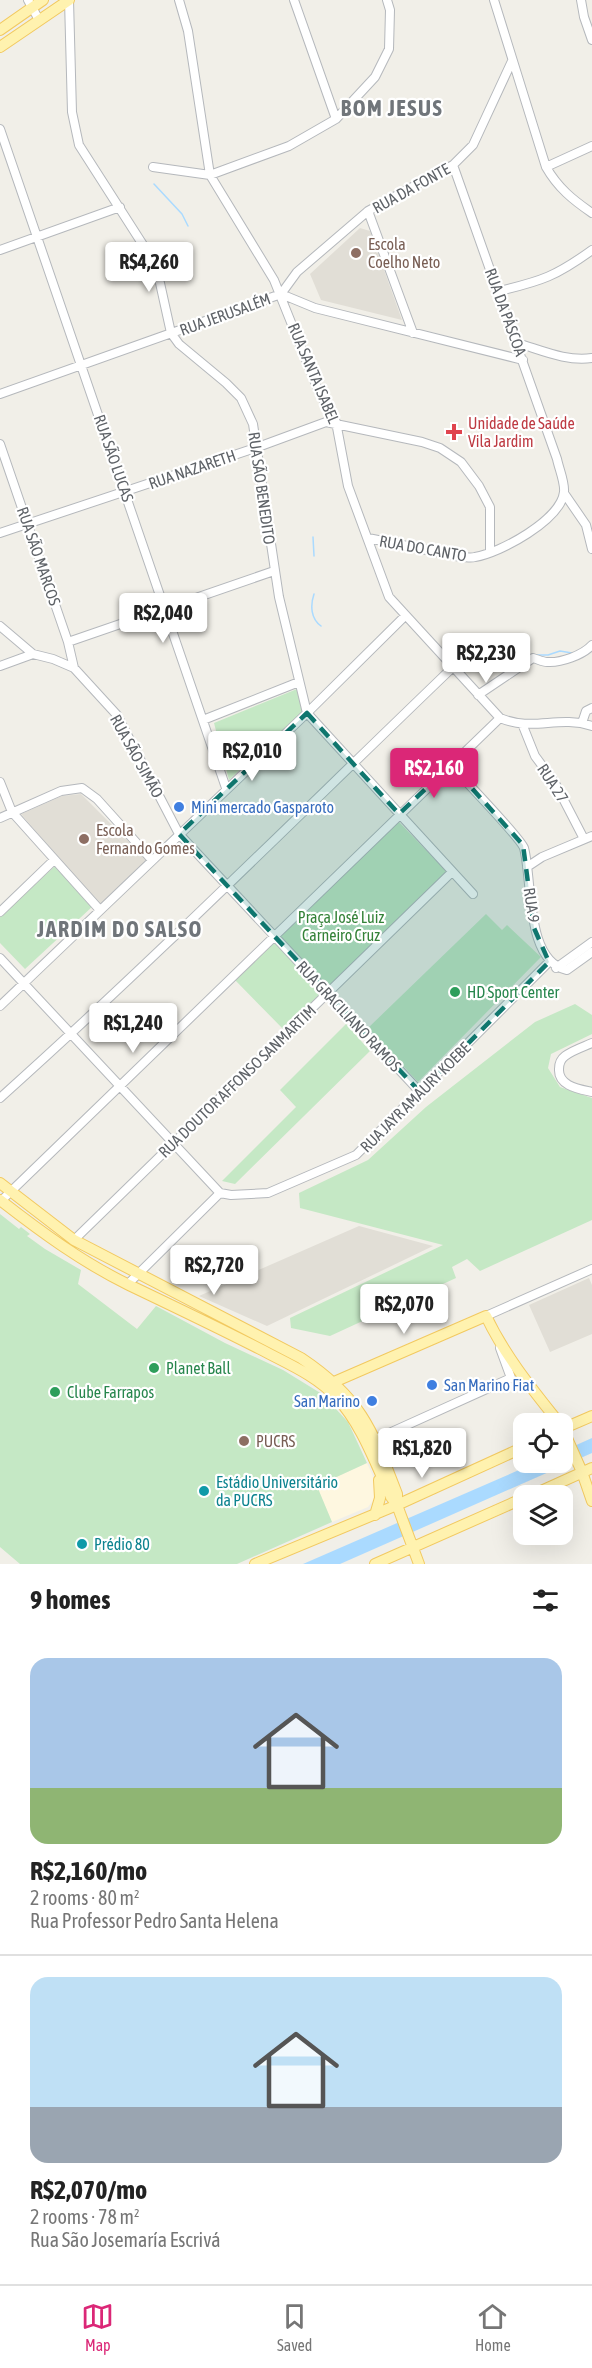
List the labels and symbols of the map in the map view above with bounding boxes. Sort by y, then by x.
district label: BOM JESUS [341,95,443,121]
street label: RUA DA FONTE [369,159,453,217]
place label: Escola Coelho Neto [368,235,440,271]
pin: R$4,260 [94,242,204,293]
marker: Escola Coelho Neto [349,246,363,260]
street label: RUA DA PÁSCOA [482,266,530,359]
street label: RUA JERUSALÉM [177,289,273,339]
street label: RUA SANTA ISABEL [285,320,344,427]
street label: RUA SÃO LUCAS [91,412,137,504]
place label: Unidade de Saúde Vila Jardim [468,414,575,450]
marker: Unidade de Saúde Vila Jardim [445,423,463,441]
street label: RUA SÃO BENEDITO [245,431,279,545]
street label: RUA NAZARETH [146,446,238,492]
street label: RUA SÃO MARCOS [14,504,64,608]
street label: RUA DO CANTO [378,531,468,565]
pin: R$2,040 [108,593,218,644]
pin: R$2,230 [431,633,541,684]
street label: RUA SÃO SIMÃO [107,711,167,801]
pin: R$2,010 [197,731,307,782]
pin: R$2,160 [379,748,489,799]
street label: RUA 27 [534,760,572,806]
place label: Mini mercado Gasparoto [191,798,334,817]
marker: Mini mercado Gasparoto [172,800,186,814]
place label: Escola Fernando Gomes [96,821,195,857]
marker: Escola Fernando Gomes [77,832,91,846]
street label: RUA 9 [521,886,543,924]
park label: Praça José Luiz Carneiro Cruz [298,908,384,944]
district label: JARDIM DO SALSO [36,916,203,942]
street label: RUA GRACILIANO RAMOS [293,957,405,1075]
place label: HD Sport Center [467,983,560,1002]
marker: HD Sport Center [448,985,462,999]
street label: RUA DOUTOR AFFONSO SANMARTIM [155,1001,319,1161]
pin: R$1,240 [78,1003,188,1054]
street label: RUA JAYR AMAURY KOEBE [356,1038,474,1156]
pin: R$2,720 [159,1245,269,1296]
pin: R$2,070 [349,1284,459,1335]
place label: Planet Ball [166,1359,232,1377]
marker: Planet Ball [147,1361,161,1375]
place label: San Marino Fiat [444,1376,535,1394]
marker: San Marino Fiat [425,1378,439,1392]
place label: Clube Farrapos [67,1383,154,1402]
marker: Clube Farrapos [48,1385,62,1399]
place label: San Marino [294,1392,360,1410]
marker: San Marino [365,1394,379,1408]
pin: R$1,820 [367,1428,477,1479]
place label: PUCRS [256,1432,295,1450]
marker: PUCRS [237,1434,251,1448]
place label: Estádio Universitário da PUCRS [216,1473,338,1509]
marker: Estádio Universitário da PUCRS [197,1484,211,1498]
place label: Prédio 80 [94,1535,150,1553]
marker: Prédio 80 [75,1537,89,1551]

